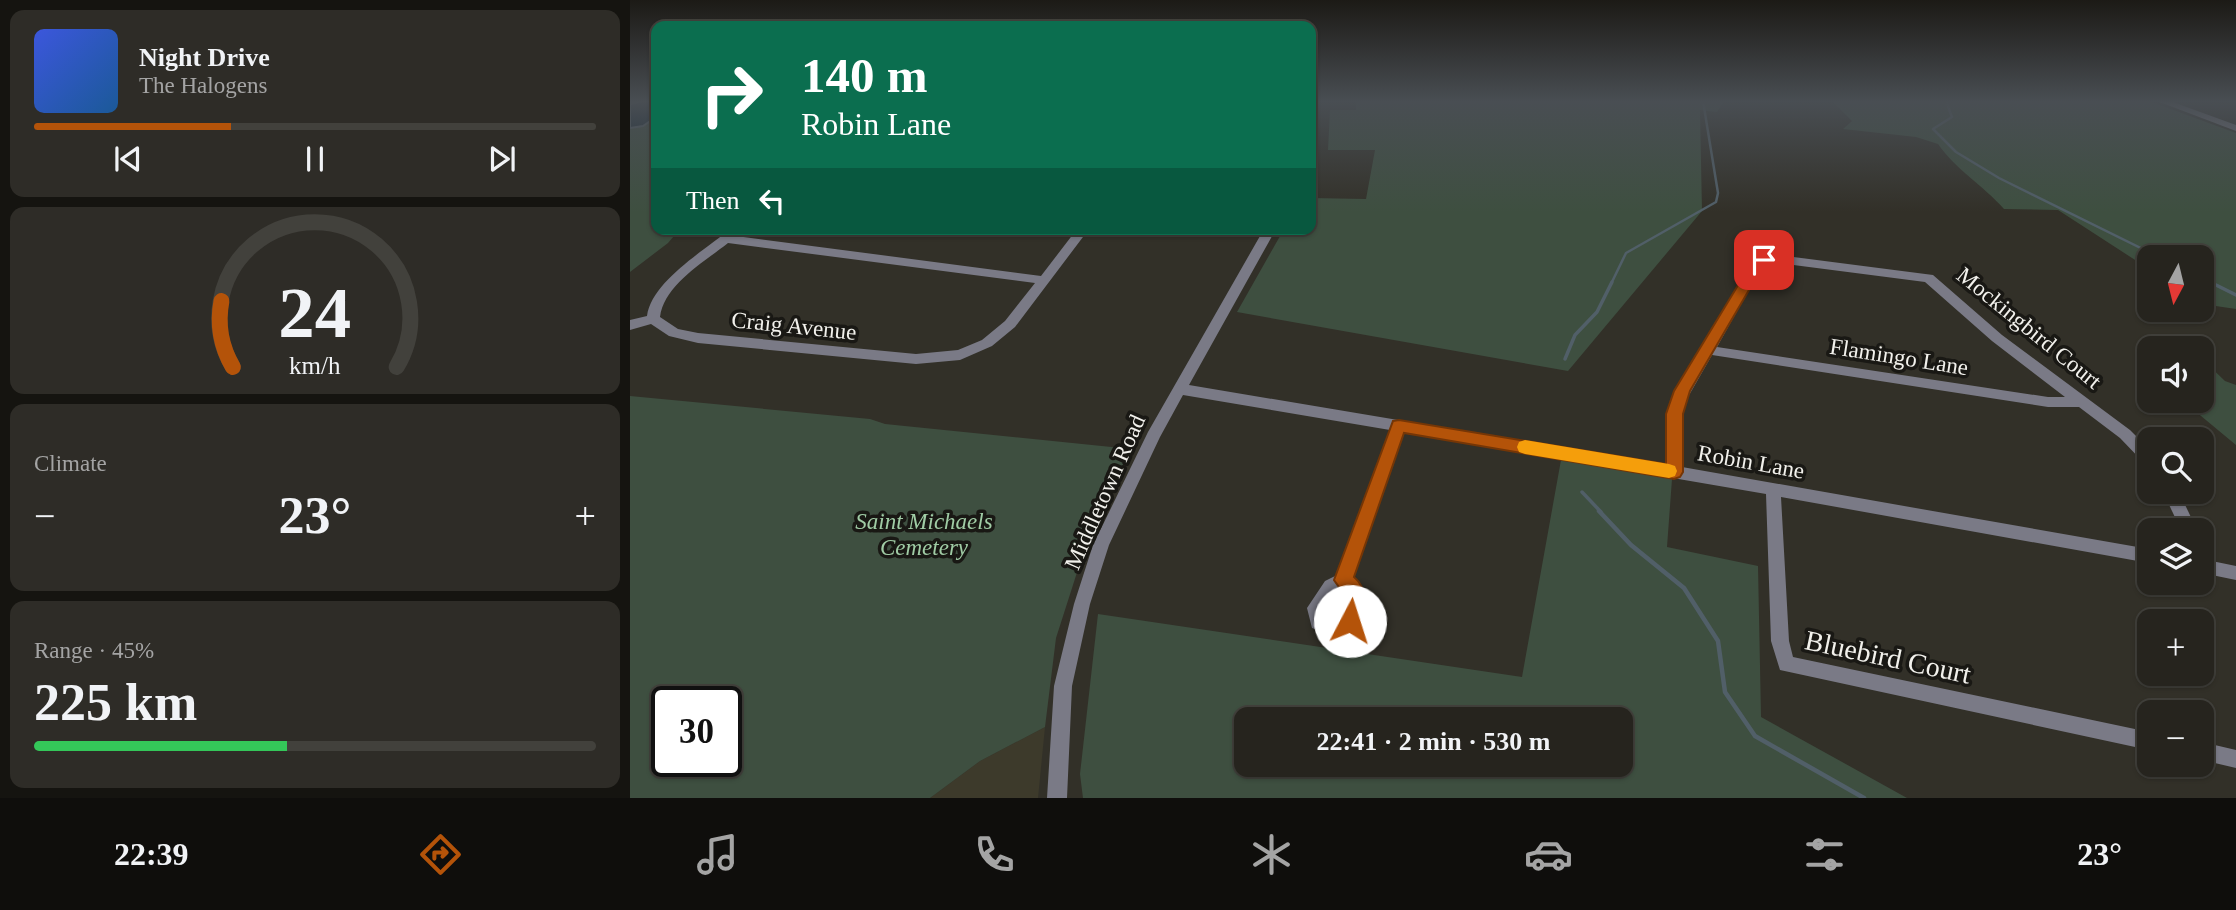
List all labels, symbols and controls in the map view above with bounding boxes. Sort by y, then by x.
text: Night Drive [139,43,270,72]
text: 140 m [801,48,928,103]
icon: right [686,49,777,140]
text: The Halogens [139,73,267,98]
text: Robin Lane [801,106,951,142]
icon: previous [109,140,147,178]
icon: pause [296,140,334,178]
icon: next [483,140,521,178]
icon: left [753,182,791,220]
text: Then [686,186,739,215]
pin [1734,230,1794,290]
icon: arrive [1745,241,1783,279]
north arrow [2137,245,2214,322]
map controls [2137,245,2214,777]
street label: Mockingbird Court [1952,262,2107,394]
text: 24 [279,272,351,353]
street label: Craig Avenue [730,307,858,345]
street label: Flamingo Lane [1828,334,1970,380]
button: sound [2137,336,2214,413]
text: km/h [289,351,341,378]
street label: Middletown Road [1060,410,1151,573]
button: search [2137,427,2214,504]
street label: Robin Lane [1696,440,1806,484]
text: Climate [34,451,107,476]
text: 23° [279,487,351,544]
text: − [34,495,55,537]
text: + [575,495,596,537]
park label: Saint Michaels Cemetery [855,509,993,560]
button: layers [2137,518,2214,595]
position arrow [1313,584,1387,658]
button: + [2137,609,2214,686]
street label: Bluebird Court [1802,624,1974,690]
text: Range · 45% [34,638,154,663]
text: 225 km [34,674,197,731]
speed limit sign: 30 [651,686,742,777]
button: − [2137,700,2214,777]
text: 22:41 · 2 min · 530 m [1317,727,1551,756]
icon: directions [416,830,465,879]
icon: music [693,830,742,879]
icon: phone [970,830,1019,879]
icon: climate [1247,830,1296,879]
icon: car [1524,830,1573,879]
icon: filters [1800,830,1849,879]
text: 22:39 [114,836,189,872]
text: 23° [2077,836,2122,872]

